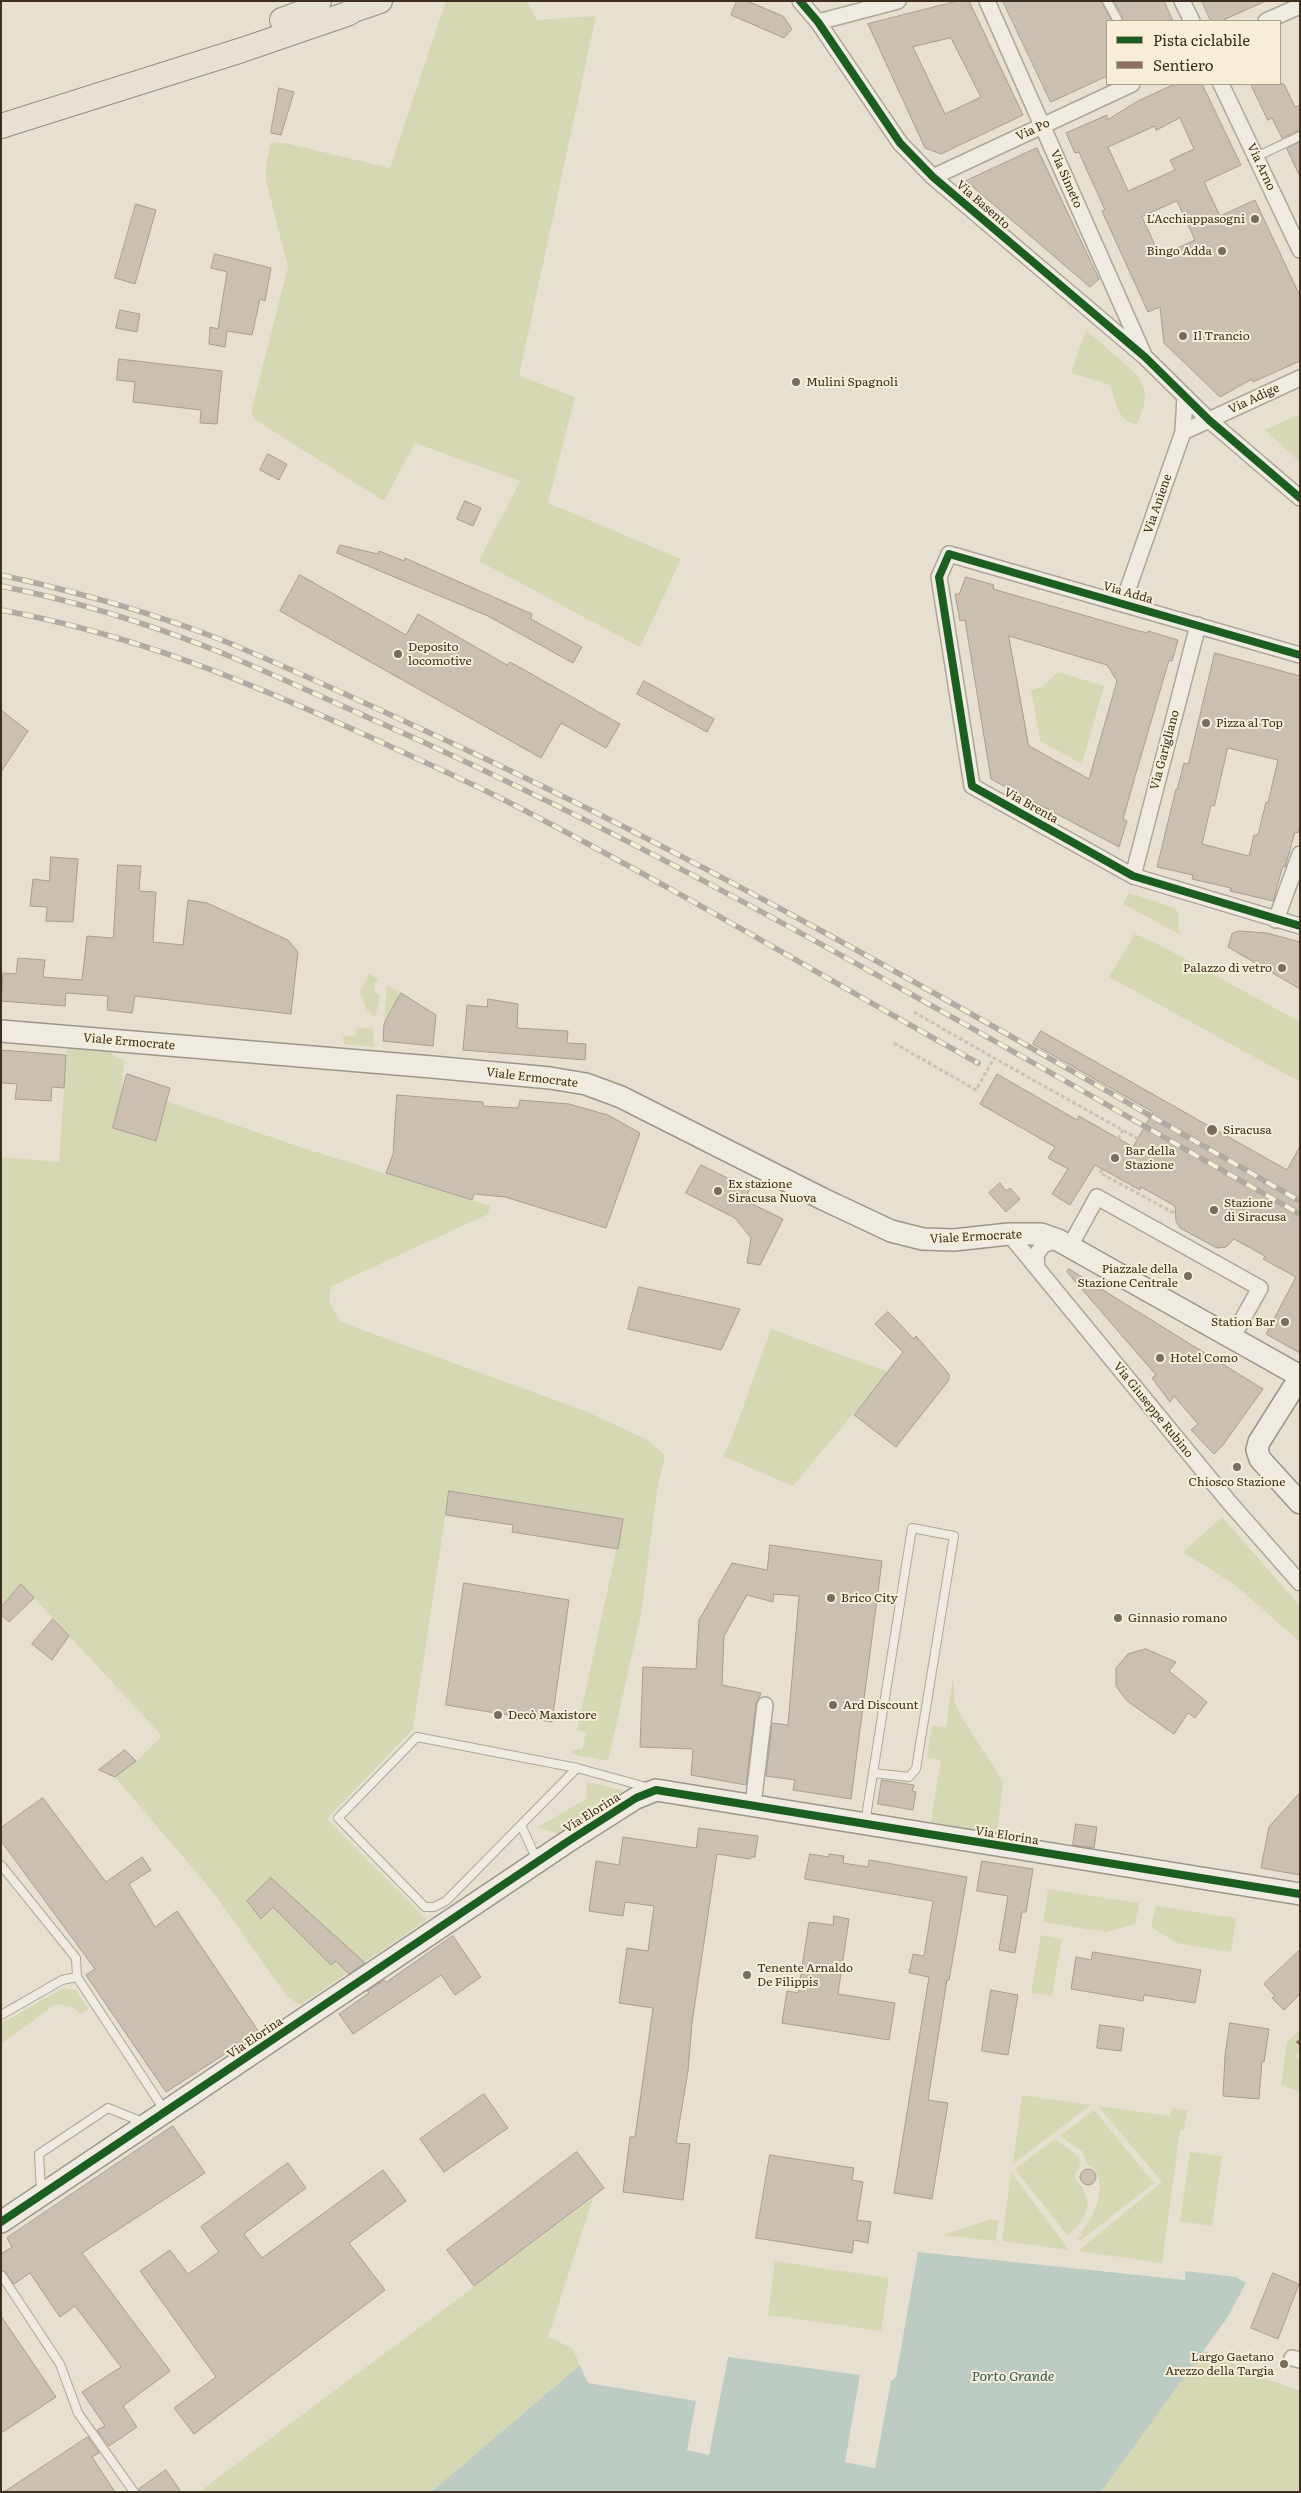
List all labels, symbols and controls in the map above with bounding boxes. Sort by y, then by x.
legend [1106,20,1281,85]
text: Pista ciclabile [1153,28,1250,51]
text: Sentiero [1153,53,1214,76]
street label: Via Po [1014,116,1052,144]
street label: Via Arno [1244,141,1278,193]
street label: Via Simeto [1047,148,1085,210]
street label: Via Basento [953,178,1013,232]
place label: L'Acchiappasogni [1146,212,1245,226]
marker: L'Acchiappasogni [1249,213,1261,225]
place label: Bingo Adda [1146,244,1212,258]
marker: Bingo Adda [1216,245,1228,257]
place label: Il Trancio [1193,329,1250,343]
marker: Il Trancio [1177,330,1189,342]
place label: Mulini Spagnoli [806,375,898,389]
marker: Mulini Spagnoli [790,376,802,388]
street label: Via Adige [1226,381,1282,417]
street label: Via Aniene [1141,472,1175,536]
street label: Via Adda [1101,579,1155,607]
place label: Deposito locomotive [408,640,472,668]
marker: Deposito locomotive [392,648,404,660]
street label: Via Garigliano [1147,708,1183,792]
place label: Pizza al Top [1216,716,1283,730]
marker: Pizza al Top [1200,717,1212,729]
street label: Via Brenta [1001,785,1061,827]
place label: Palazzo di vetro [1183,961,1272,975]
marker: Palazzo di vetro [1276,962,1288,974]
street label: Viale Ermocrate [82,1031,176,1053]
street label: Viale Ermocrate [485,1065,579,1091]
marker: Siracusa [1205,1123,1219,1137]
place label: Siracusa [1223,1123,1272,1137]
place label: Bar della Stazione [1125,1144,1175,1172]
marker: Bar della Stazione [1109,1152,1121,1164]
place label: Ex stazione Siracusa Nuova [728,1177,817,1205]
marker: Ex stazione Siracusa Nuova [712,1185,724,1197]
place label: Stazione di Siracusa [1224,1196,1286,1224]
marker: Stazione di Siracusa [1208,1204,1220,1216]
street label: Viale Ermocrate [929,1227,1023,1247]
place label: Piazzale della Stazione Centrale [1078,1262,1178,1290]
marker: Piazzale della Stazione Centrale [1182,1270,1194,1282]
place label: Station Bar [1211,1315,1275,1329]
marker: Station Bar [1279,1316,1291,1328]
place label: Hotel Como [1170,1351,1238,1365]
marker: Hotel Como [1154,1352,1166,1364]
street label: Via Giuseppe Rubino [1110,1359,1196,1461]
marker: Chiosco Stazione [1231,1461,1243,1473]
place label: Chiosco Stazione [1189,1475,1285,1489]
place label: Brico City [841,1591,898,1605]
marker: Brico City [825,1592,837,1604]
place label: Ginnasio romano [1128,1611,1227,1625]
marker: Ginnasio romano [1112,1612,1124,1624]
place label: Ard Discount [843,1698,918,1712]
marker: Ard Discount [827,1699,839,1711]
place label: Decò Maxistore [508,1708,597,1722]
marker: Decò Maxistore [492,1709,504,1721]
street label: Via Elorina [561,1790,623,1836]
street label: Via Elorina [974,1824,1040,1848]
place label: Tenente Arnaldo De Filippis [757,1961,853,1989]
marker: Tenente Arnaldo De Filippis [741,1969,753,1981]
street label: Via Elorina [224,2014,286,2062]
place label: Largo Gaetano Arezzo della Targia [1165,2350,1274,2378]
marker: Largo Gaetano Arezzo della Targia [1278,2358,1290,2370]
water label: Porto Grande [971,2369,1055,2385]

